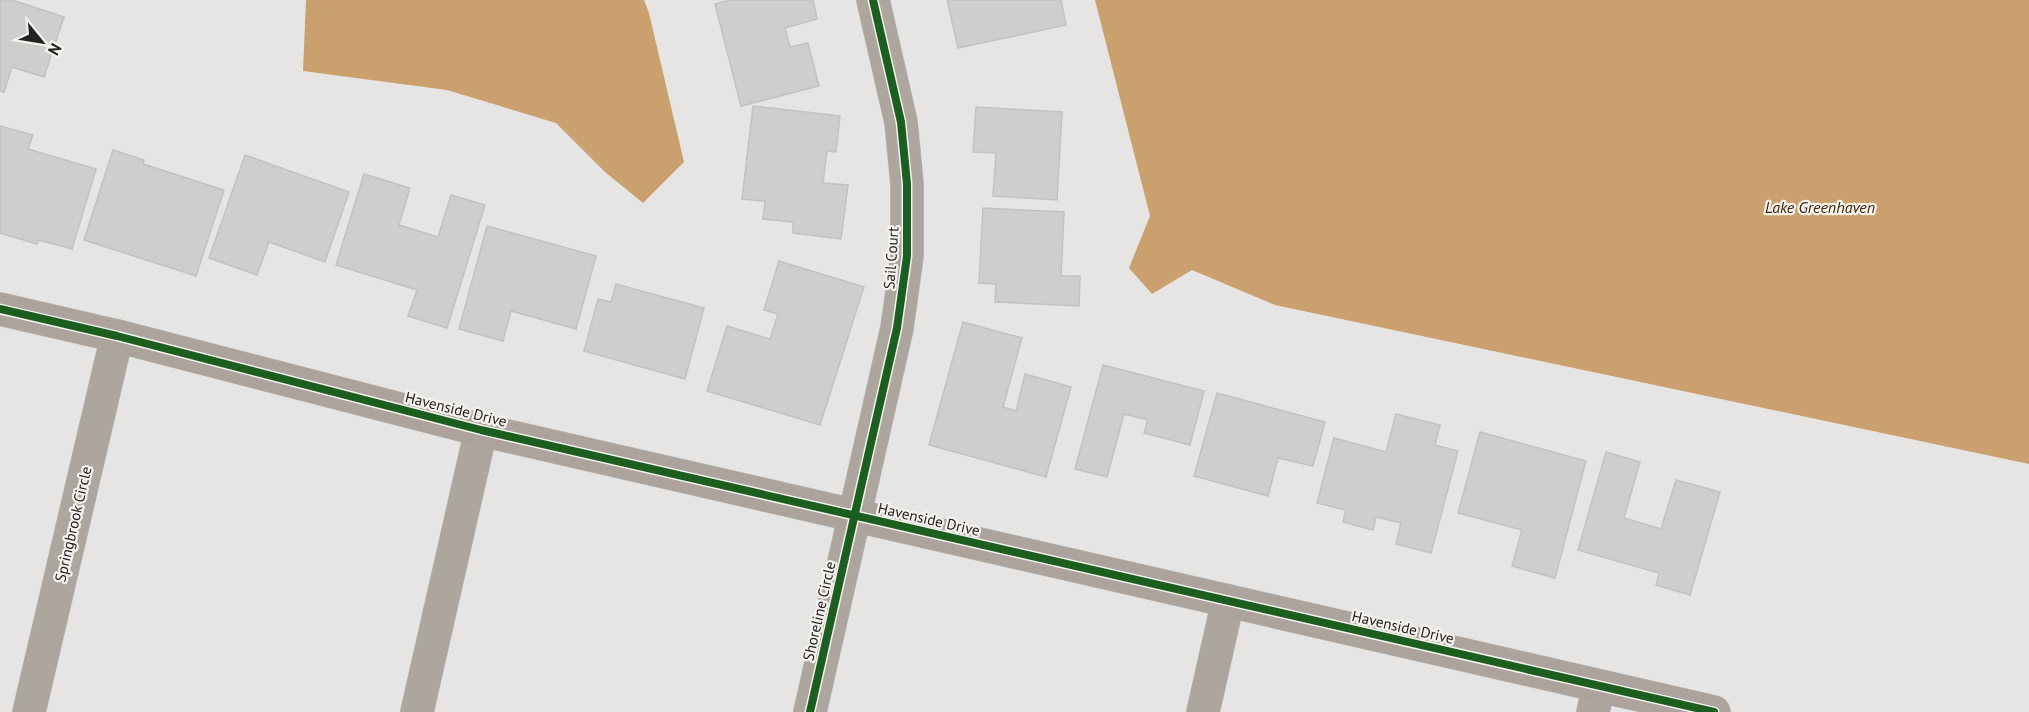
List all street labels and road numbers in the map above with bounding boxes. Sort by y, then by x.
street label: Sail Court [879,226,903,290]
street label: Havenside Drive [403,387,509,431]
street label: Springbrook Circle [50,464,96,584]
street label: Havenside Drive [876,498,982,540]
street label: Shoreline Circle [798,559,840,663]
street label: Havenside Drive [1350,606,1456,648]

